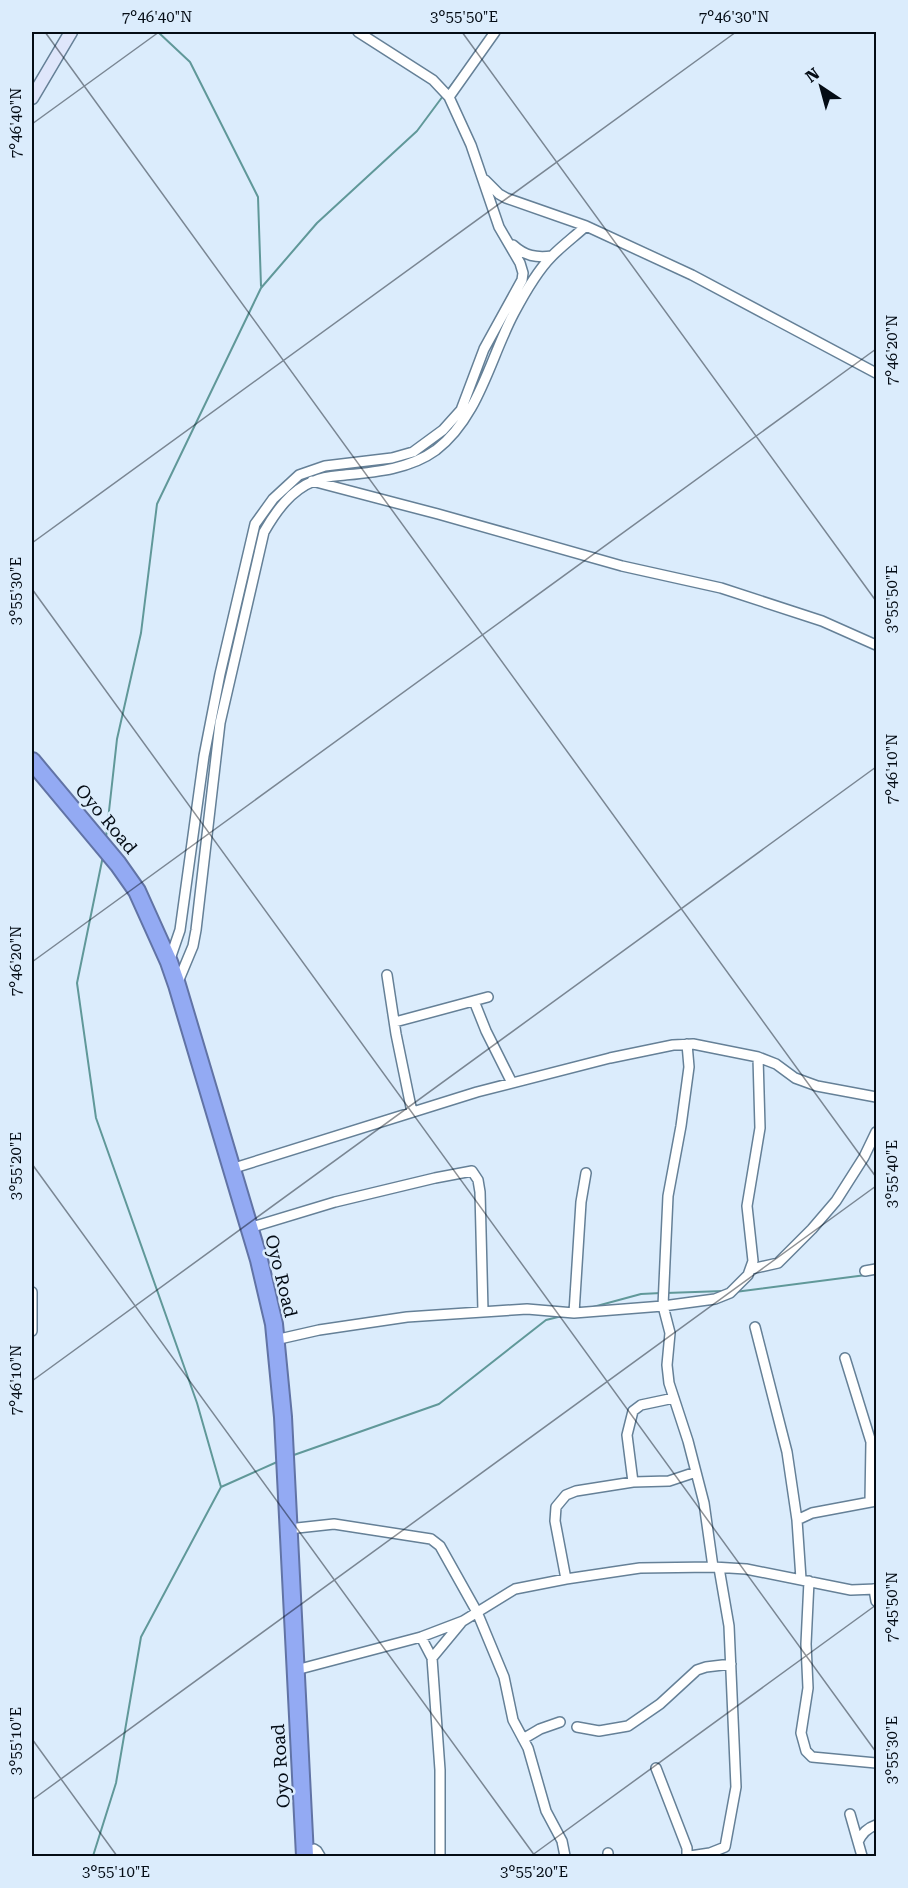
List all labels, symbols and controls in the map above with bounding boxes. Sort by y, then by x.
text: 7°46'40"N [122,8,192,26]
text: 3°55'50"E [430,8,498,26]
text: 7°46'30"N [699,8,769,26]
north arrow [791,57,851,117]
text: N [802,64,823,87]
text: 7°46'40"N [7,88,25,158]
text: 7°46'20"N [883,315,901,385]
text: 3°55'30"E [7,557,25,625]
text: 3°55'50"E [883,565,901,633]
text: 7°46'10"N [883,734,901,804]
street label: Oyo Road [71,780,142,858]
text: 7°46'20"N [7,926,25,996]
text: 3°55'20"E [7,1132,25,1200]
text: 3°55'40"E [883,1140,901,1208]
street label: Oyo Road [261,1232,302,1320]
text: 7°46'10"N [7,1345,25,1415]
text: 7°45'50"N [883,1572,901,1642]
text: 3°55'10"E [7,1707,25,1775]
text: 3°55'30"E [883,1716,901,1784]
street label: Oyo Road [267,1723,294,1809]
text: 3°55'10"E [82,1863,150,1881]
text: 3°55'20"E [500,1863,568,1881]

